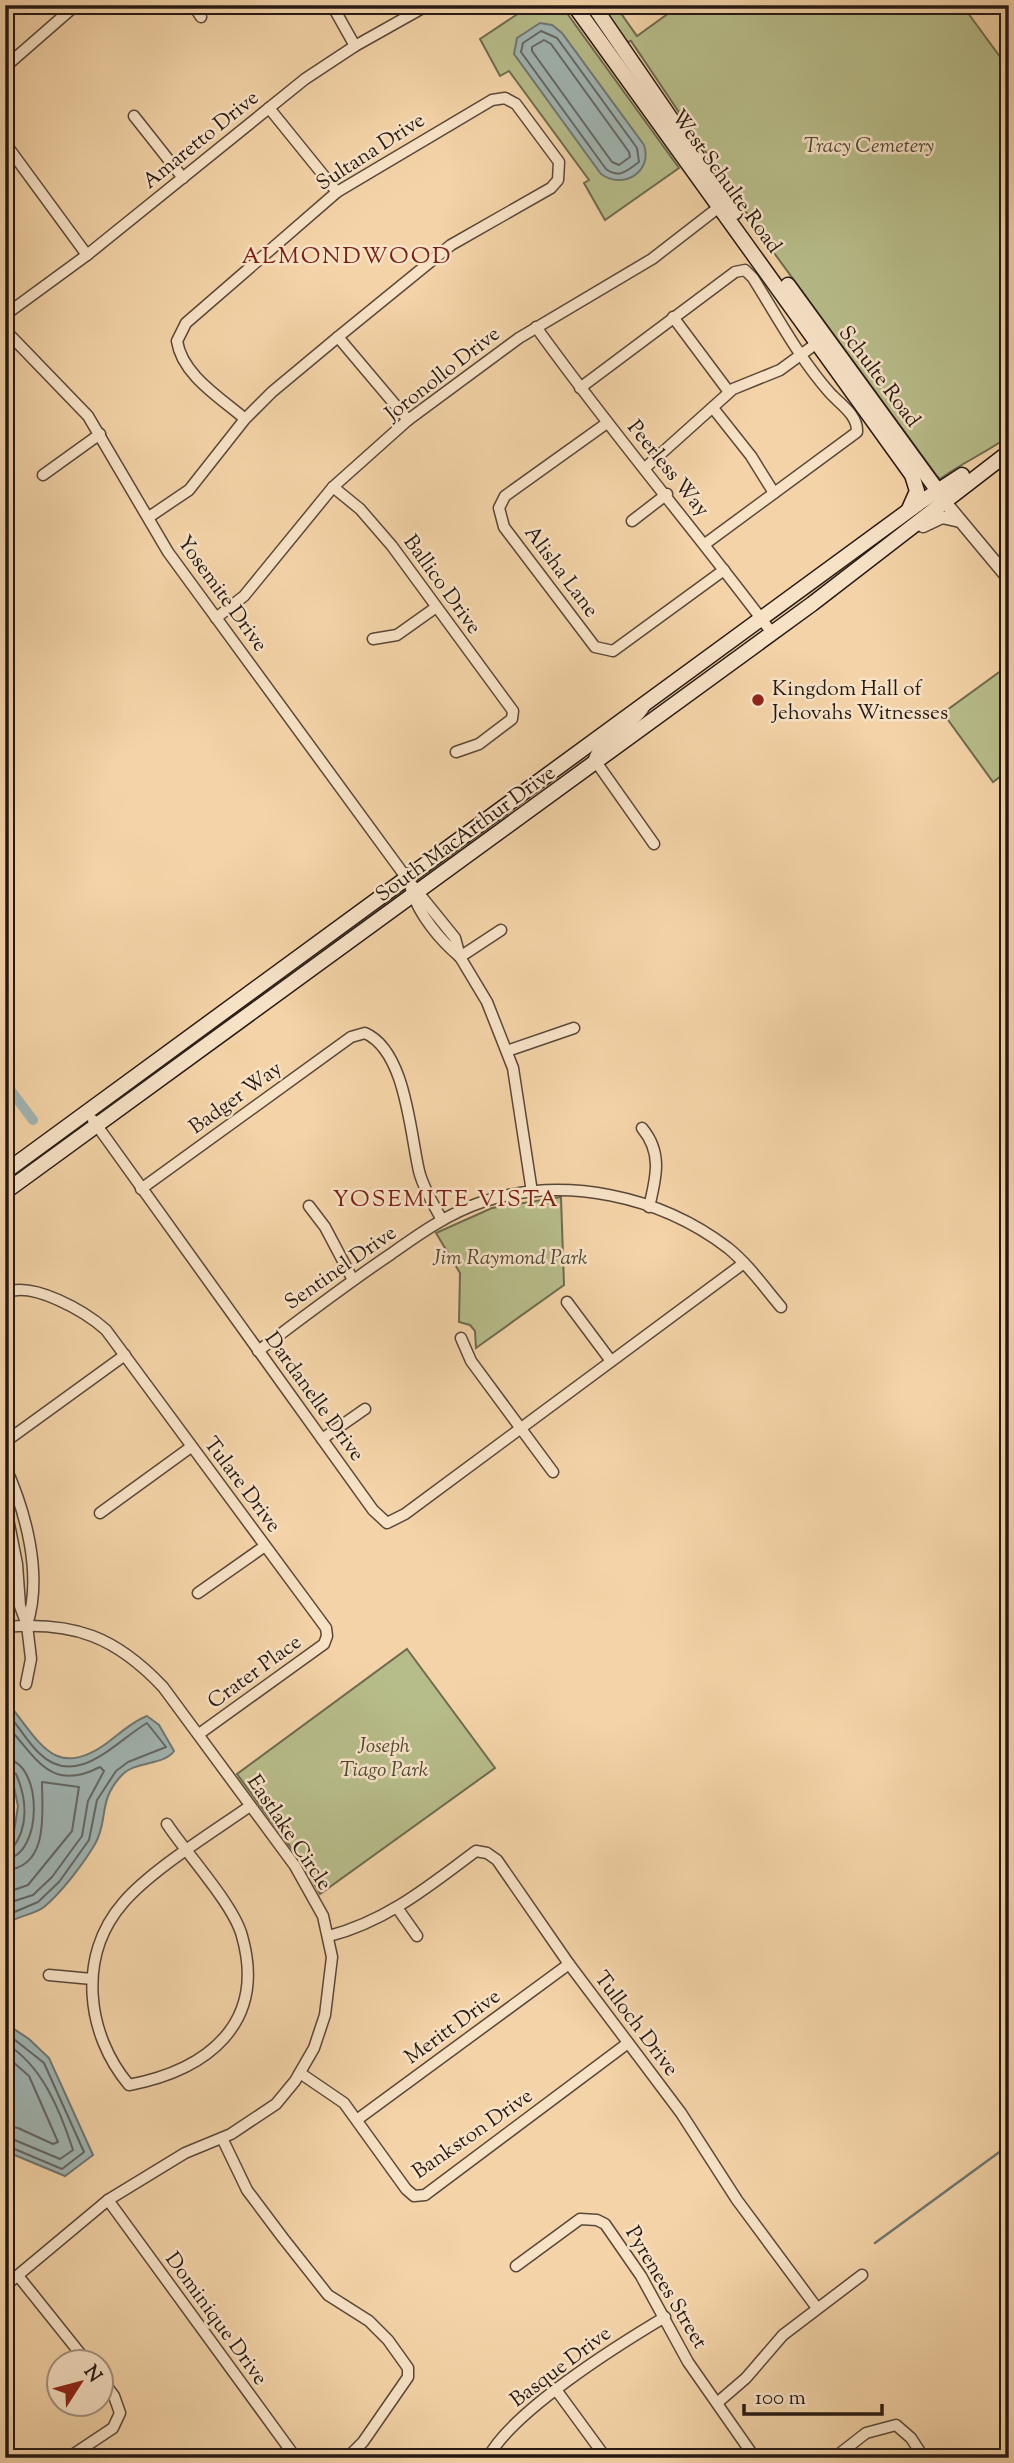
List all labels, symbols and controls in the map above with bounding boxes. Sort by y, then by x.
street label: Amaretto Drive [137,84,266,197]
street label: West Schulte Road [663,104,788,260]
street label: Sultana Drive [311,106,431,199]
park label: Tracy Cemetery [804,132,934,162]
district label: ALMONDWOOD [241,241,453,274]
street label: Joronollo Drive [379,320,507,430]
street label: Schulte Road [830,320,927,434]
street label: Peerless Way [619,414,716,524]
street label: Alisha Lane [516,520,605,624]
street label: Ballico Drive [395,529,488,641]
street label: Yosemite Drive [169,530,274,659]
place label: Kingdom Hall of Jehovahs Witnesses [771,675,948,729]
marker: Kingdom Hall of Jehovahs Witnesses [750,692,766,708]
street label: South MacArthur Drive [370,759,562,910]
street label: Badger Way [183,1054,289,1143]
district label: YOSEMITE VISTA [332,1184,560,1217]
street label: Sentinel Drive [279,1219,403,1318]
park label: Jim Raymond Park [432,1244,588,1274]
street label: Dardanelle Drive [256,1326,371,1468]
street label: Tulare Drive [195,1431,287,1539]
street label: Crater Place [202,1628,308,1717]
park label: Joseph Tiago Park [340,1732,429,1786]
street label: Eastlake Circle [238,1769,338,1897]
street label: Tulloch Drive [586,1965,685,2083]
street label: Meritt Drive [399,1983,507,2073]
street label: Bankston Drive [407,2082,540,2187]
street label: Pyrenees Street [617,2221,714,2355]
street label: Dominique Drive [157,2246,274,2392]
street label: Basque Drive [504,2320,618,2416]
north arrow [46,2348,116,2418]
text: N [76,2360,107,2389]
scale bar [744,2372,883,2416]
text: 100 m [755,2384,806,2414]

